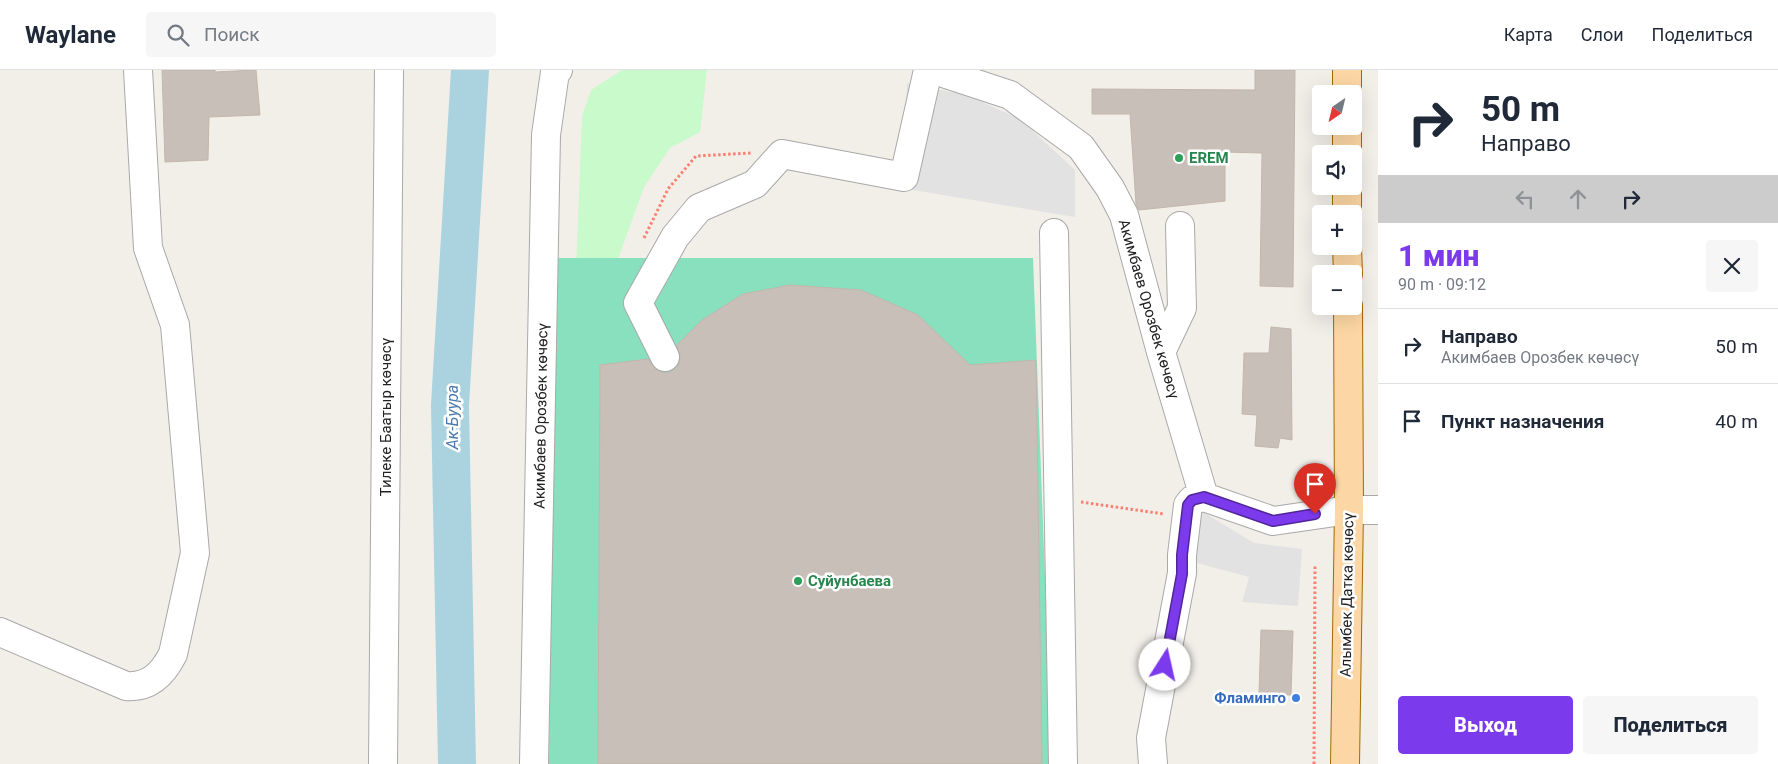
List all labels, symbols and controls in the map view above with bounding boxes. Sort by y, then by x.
search box [146,12,496,57]
text: Waylane [25,21,116,49]
icon: search [164,21,192,49]
text: Поиск [204,23,260,46]
text: Карта [1504,24,1553,45]
text: Слои [1581,24,1624,45]
text: Поделиться [1652,24,1753,45]
north arrow [1312,85,1362,135]
map controls [1312,85,1362,315]
text: 50 m [1481,89,1560,130]
icon: right [1398,90,1463,155]
text: Направо [1481,131,1571,156]
button: sound [1312,145,1362,195]
place label: EREM [1189,149,1229,167]
marker: EREM [1173,152,1185,164]
icon: left [1511,185,1539,213]
icon: ahead [1564,185,1592,213]
icon: right [1617,185,1645,213]
button: + [1312,205,1362,255]
street label: Акимбаев Орозбек көчөсү [1115,217,1183,401]
text: 1 мин [1398,238,1479,273]
button: close [1706,240,1758,292]
button: − [1312,265,1362,315]
text: 90 m · 09:12 [1398,275,1486,294]
street label: Акимбаев Орозбек көчөсү [530,322,552,509]
text: Направо [1441,325,1518,348]
icon: right [1398,332,1426,360]
text: 50 m [1715,335,1758,358]
street label: Тилеке Баатыр көчөсү [377,337,395,496]
text: Акимбаев Орозбек көчөсү [1441,348,1639,367]
water label: Ак-Буура [443,385,462,450]
icon: arrive [1398,407,1426,435]
text: Пункт назначения [1441,410,1604,433]
text: 40 m [1715,410,1758,433]
pin [1294,463,1336,514]
icon: arrive [1301,470,1329,498]
street label: Алымбек Датка көчөсү [1337,512,1357,677]
place label: Суйунбаева [808,572,891,590]
marker: Суйунбаева [792,575,804,587]
position arrow [1138,638,1190,690]
place label: Фламинго [1214,689,1286,707]
marker: Фламинго [1290,692,1302,704]
button: Выход [1398,696,1573,754]
button: Поделиться [1583,696,1758,754]

